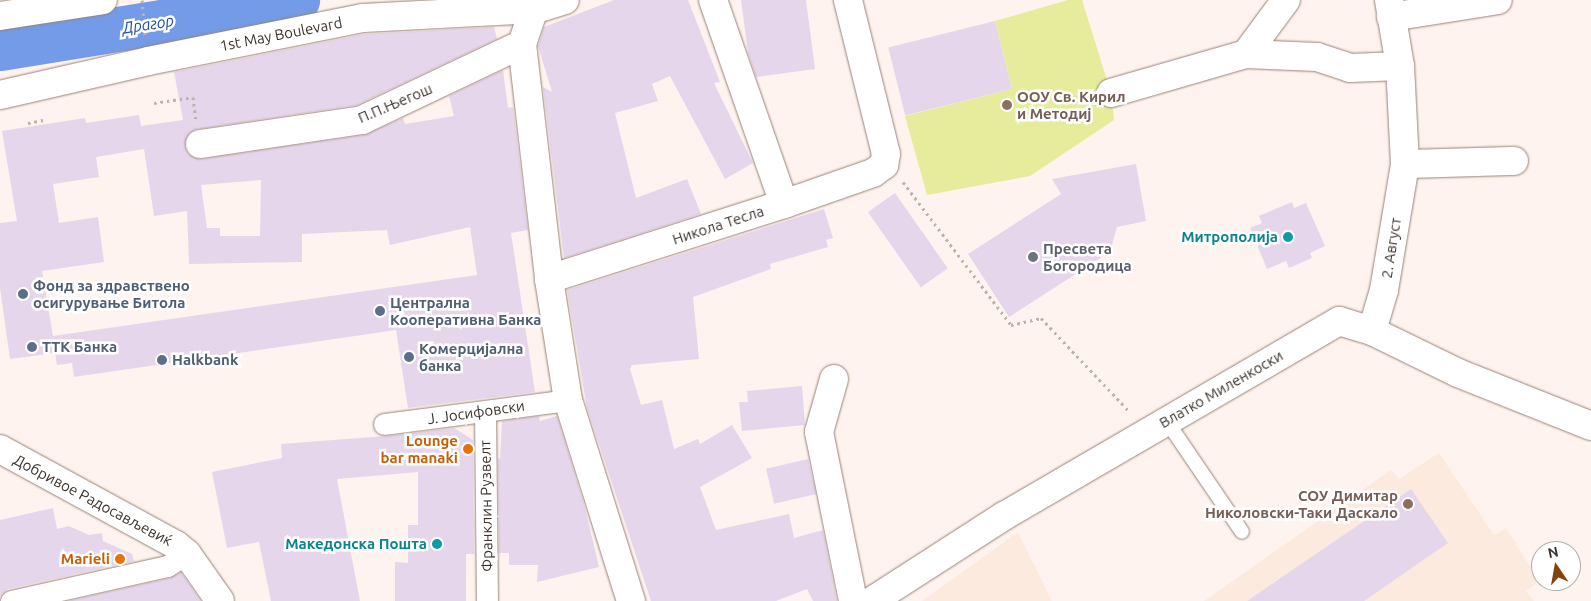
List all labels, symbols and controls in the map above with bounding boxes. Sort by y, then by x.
water label: Драгор [121,10,175,38]
street label: 1st May Boulevard [218,13,344,55]
street label: П.П.Његош [355,79,435,127]
place label: ООУ Св. Кирил и Методиј [1017,87,1125,122]
marker: ООУ Св. Кирил и Методиј [1001,99,1013,111]
street label: Никола Тесла [670,202,766,248]
street label: 2. Август [1377,216,1405,280]
place label: Митрополија [1181,228,1278,246]
marker: Митрополија [1282,231,1294,243]
place label: Пресвета Богородица [1043,239,1132,274]
marker: Пресвета Богородица [1027,251,1039,263]
place label: Фонд за здравствено осигурување Битола [33,276,190,311]
marker: Фонд за здравствено осигурување Битола [17,288,29,300]
place label: Централна Кооперативна Банка [390,293,541,328]
marker: Централна Кооперативна Банка [374,305,386,317]
place label: ТТК Банка [42,338,117,356]
place label: Комерцијална банка [419,339,523,374]
marker: ТТК Банка [26,341,38,353]
street label: Влатко Миленкоски [1156,346,1286,432]
place label: Halkbank [172,351,238,369]
marker: Комерцијална банка [403,351,415,363]
marker: Halkbank [156,354,168,366]
street label: Ј. Јосифовски [426,396,526,428]
place label: Lounge bar manaki [381,431,458,466]
street label: Франклин Рузвелт [476,440,496,572]
marker: Lounge bar manaki [462,443,474,455]
street label: Добривое Радосављевиќ [10,450,176,550]
place label: СОУ Димитар Николовски-Таки Даскало [1205,486,1398,521]
marker: СОУ Димитар Николовски-Таки Даскало [1402,498,1414,510]
place label: Македонска Пошта [285,535,427,553]
marker: Македонска Пошта [431,538,443,550]
north arrow [1531,541,1581,591]
text: N [1546,543,1560,561]
place label: Marieli [61,550,110,568]
marker: Marieli [114,553,126,565]

